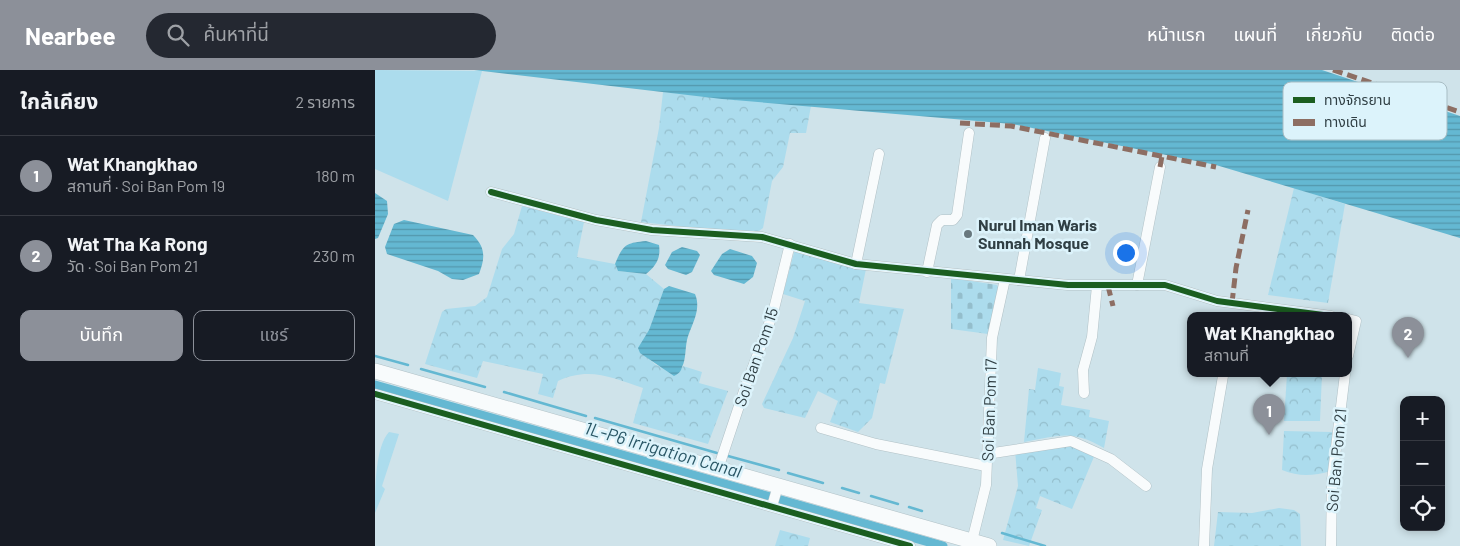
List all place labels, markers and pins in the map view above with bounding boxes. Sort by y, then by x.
place label: Nurul Iman Waris Sunnah Mosque [978,215,1097,252]
marker: Nurul Iman Waris Sunnah Mosque [962,228,974,240]
pin: 2 [1392,317,1424,358]
pin: 1 [1253,394,1285,435]

